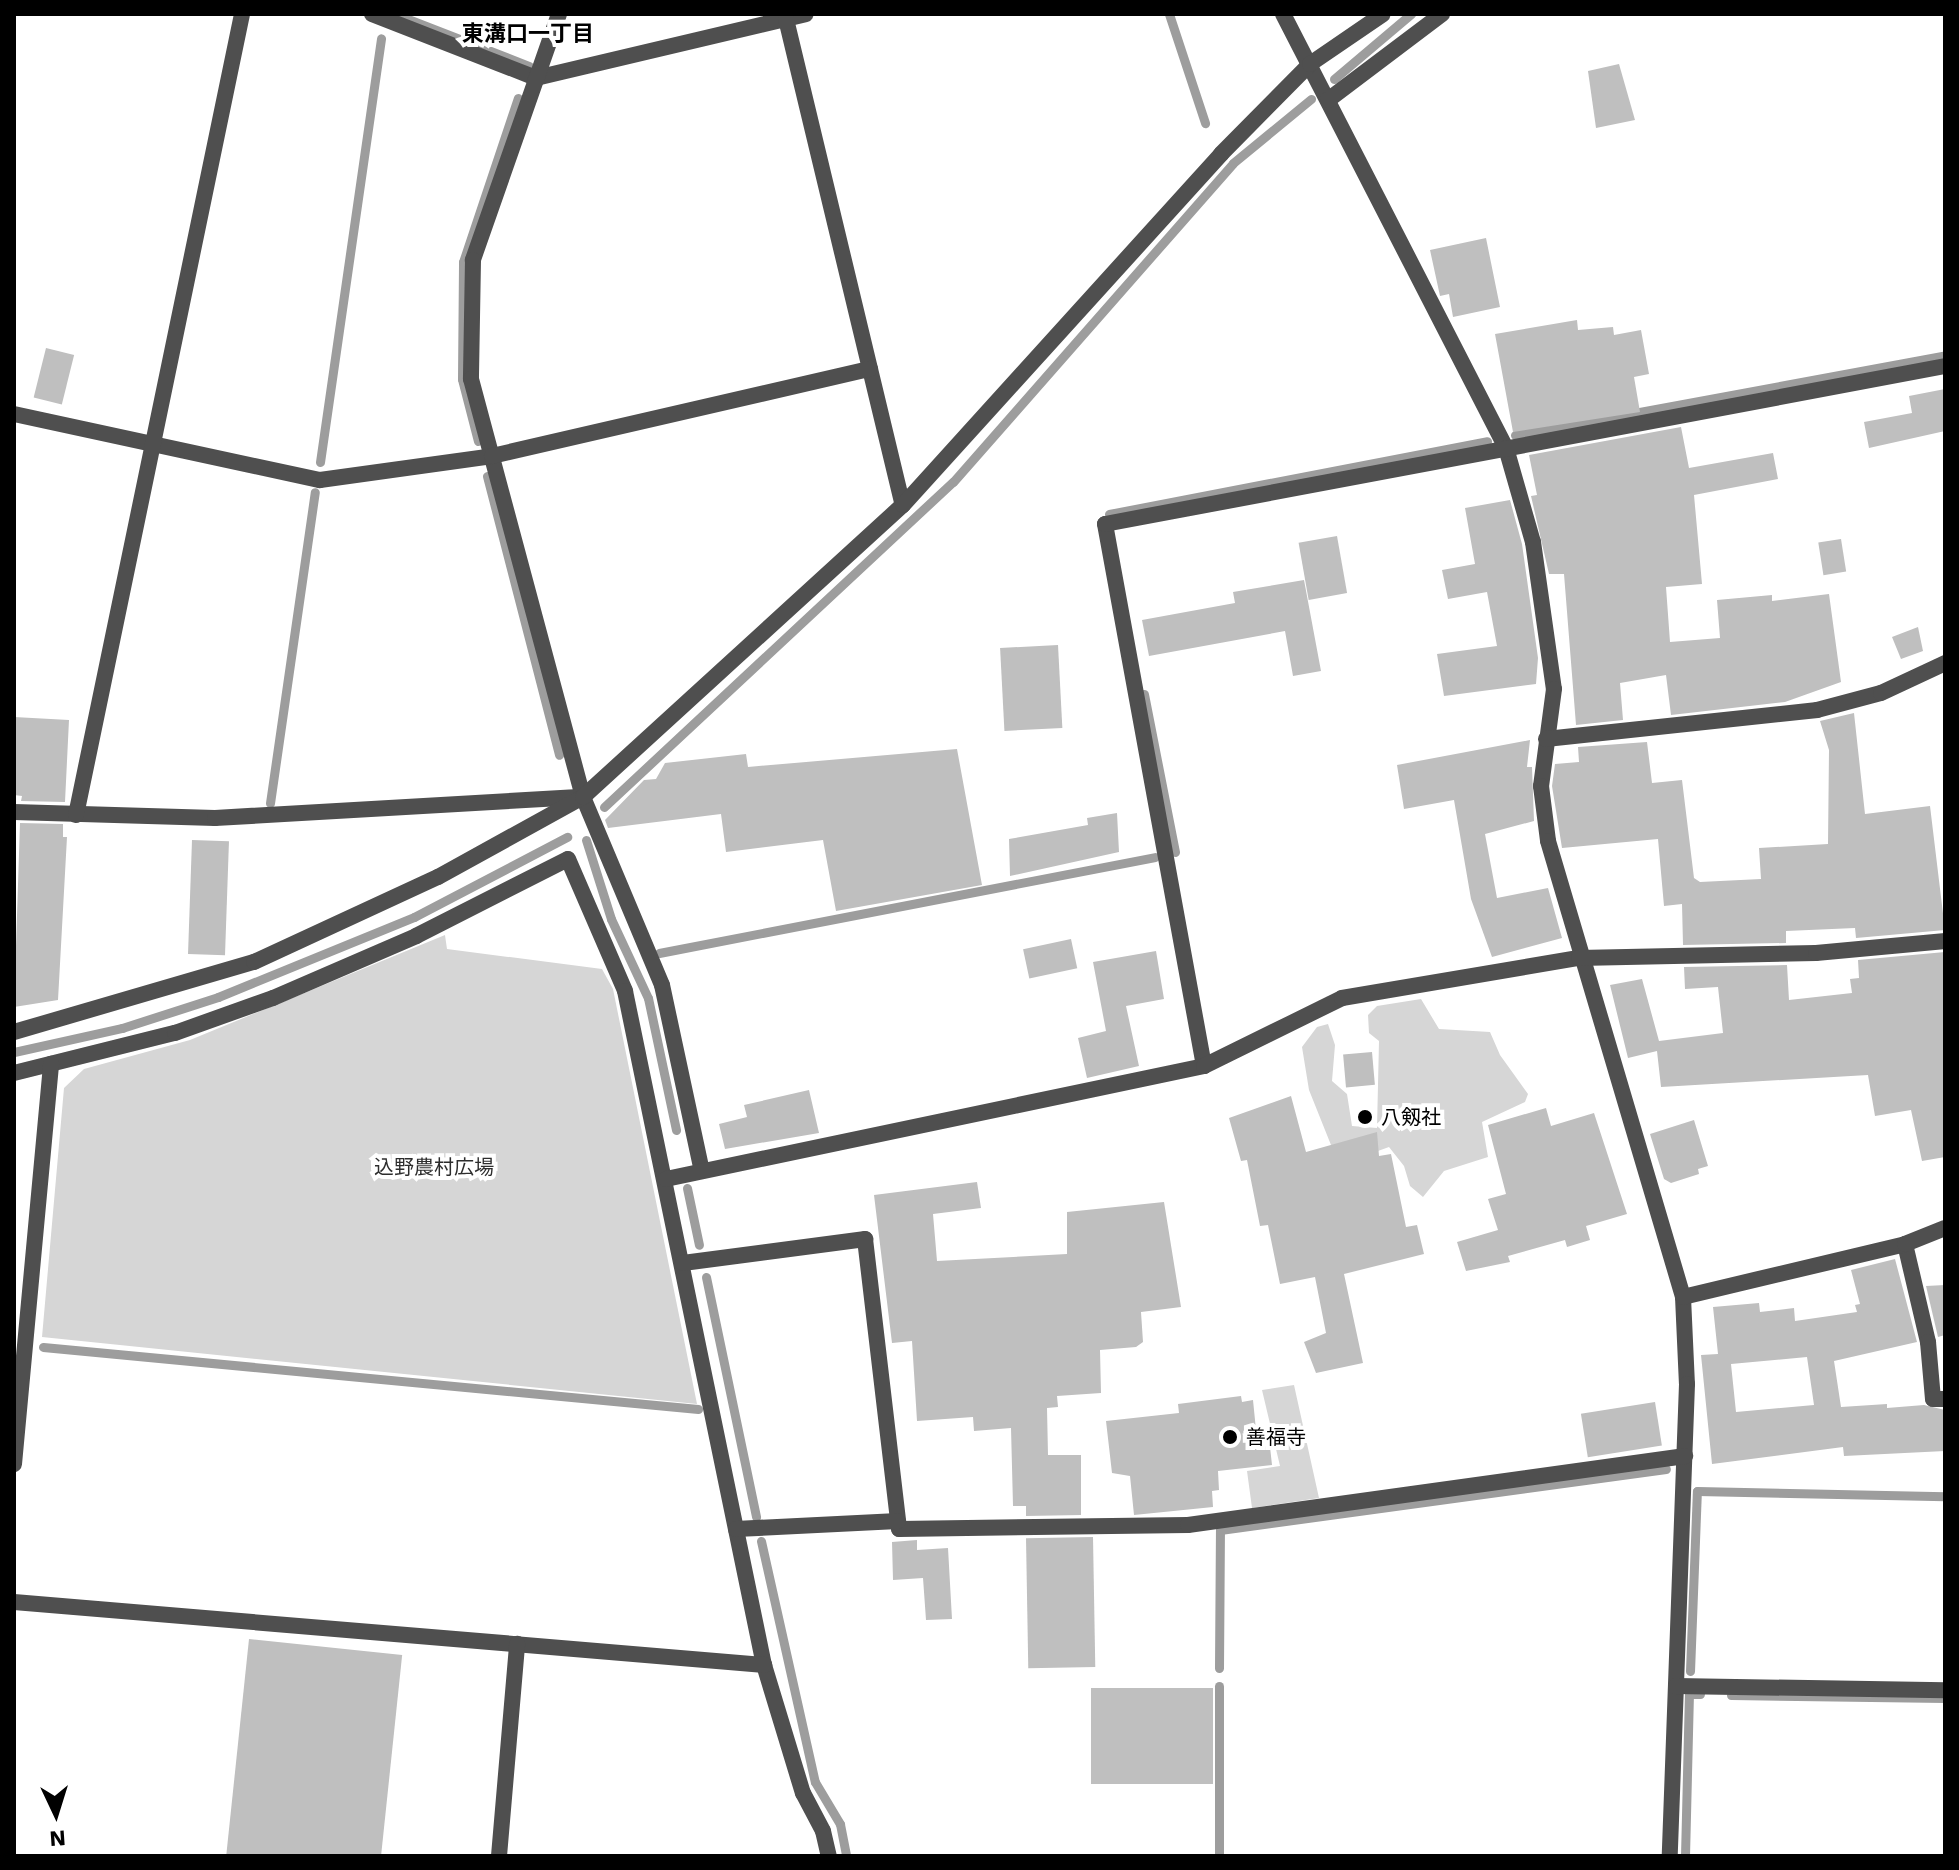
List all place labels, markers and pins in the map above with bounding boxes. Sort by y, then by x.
place label: 八剱社 [1381,1105,1441,1129]
marker: 八剱社 [1356,1108,1374,1126]
place label: 善福寺 [1246,1425,1306,1449]
marker: 善福寺 [1221,1428,1239,1446]

